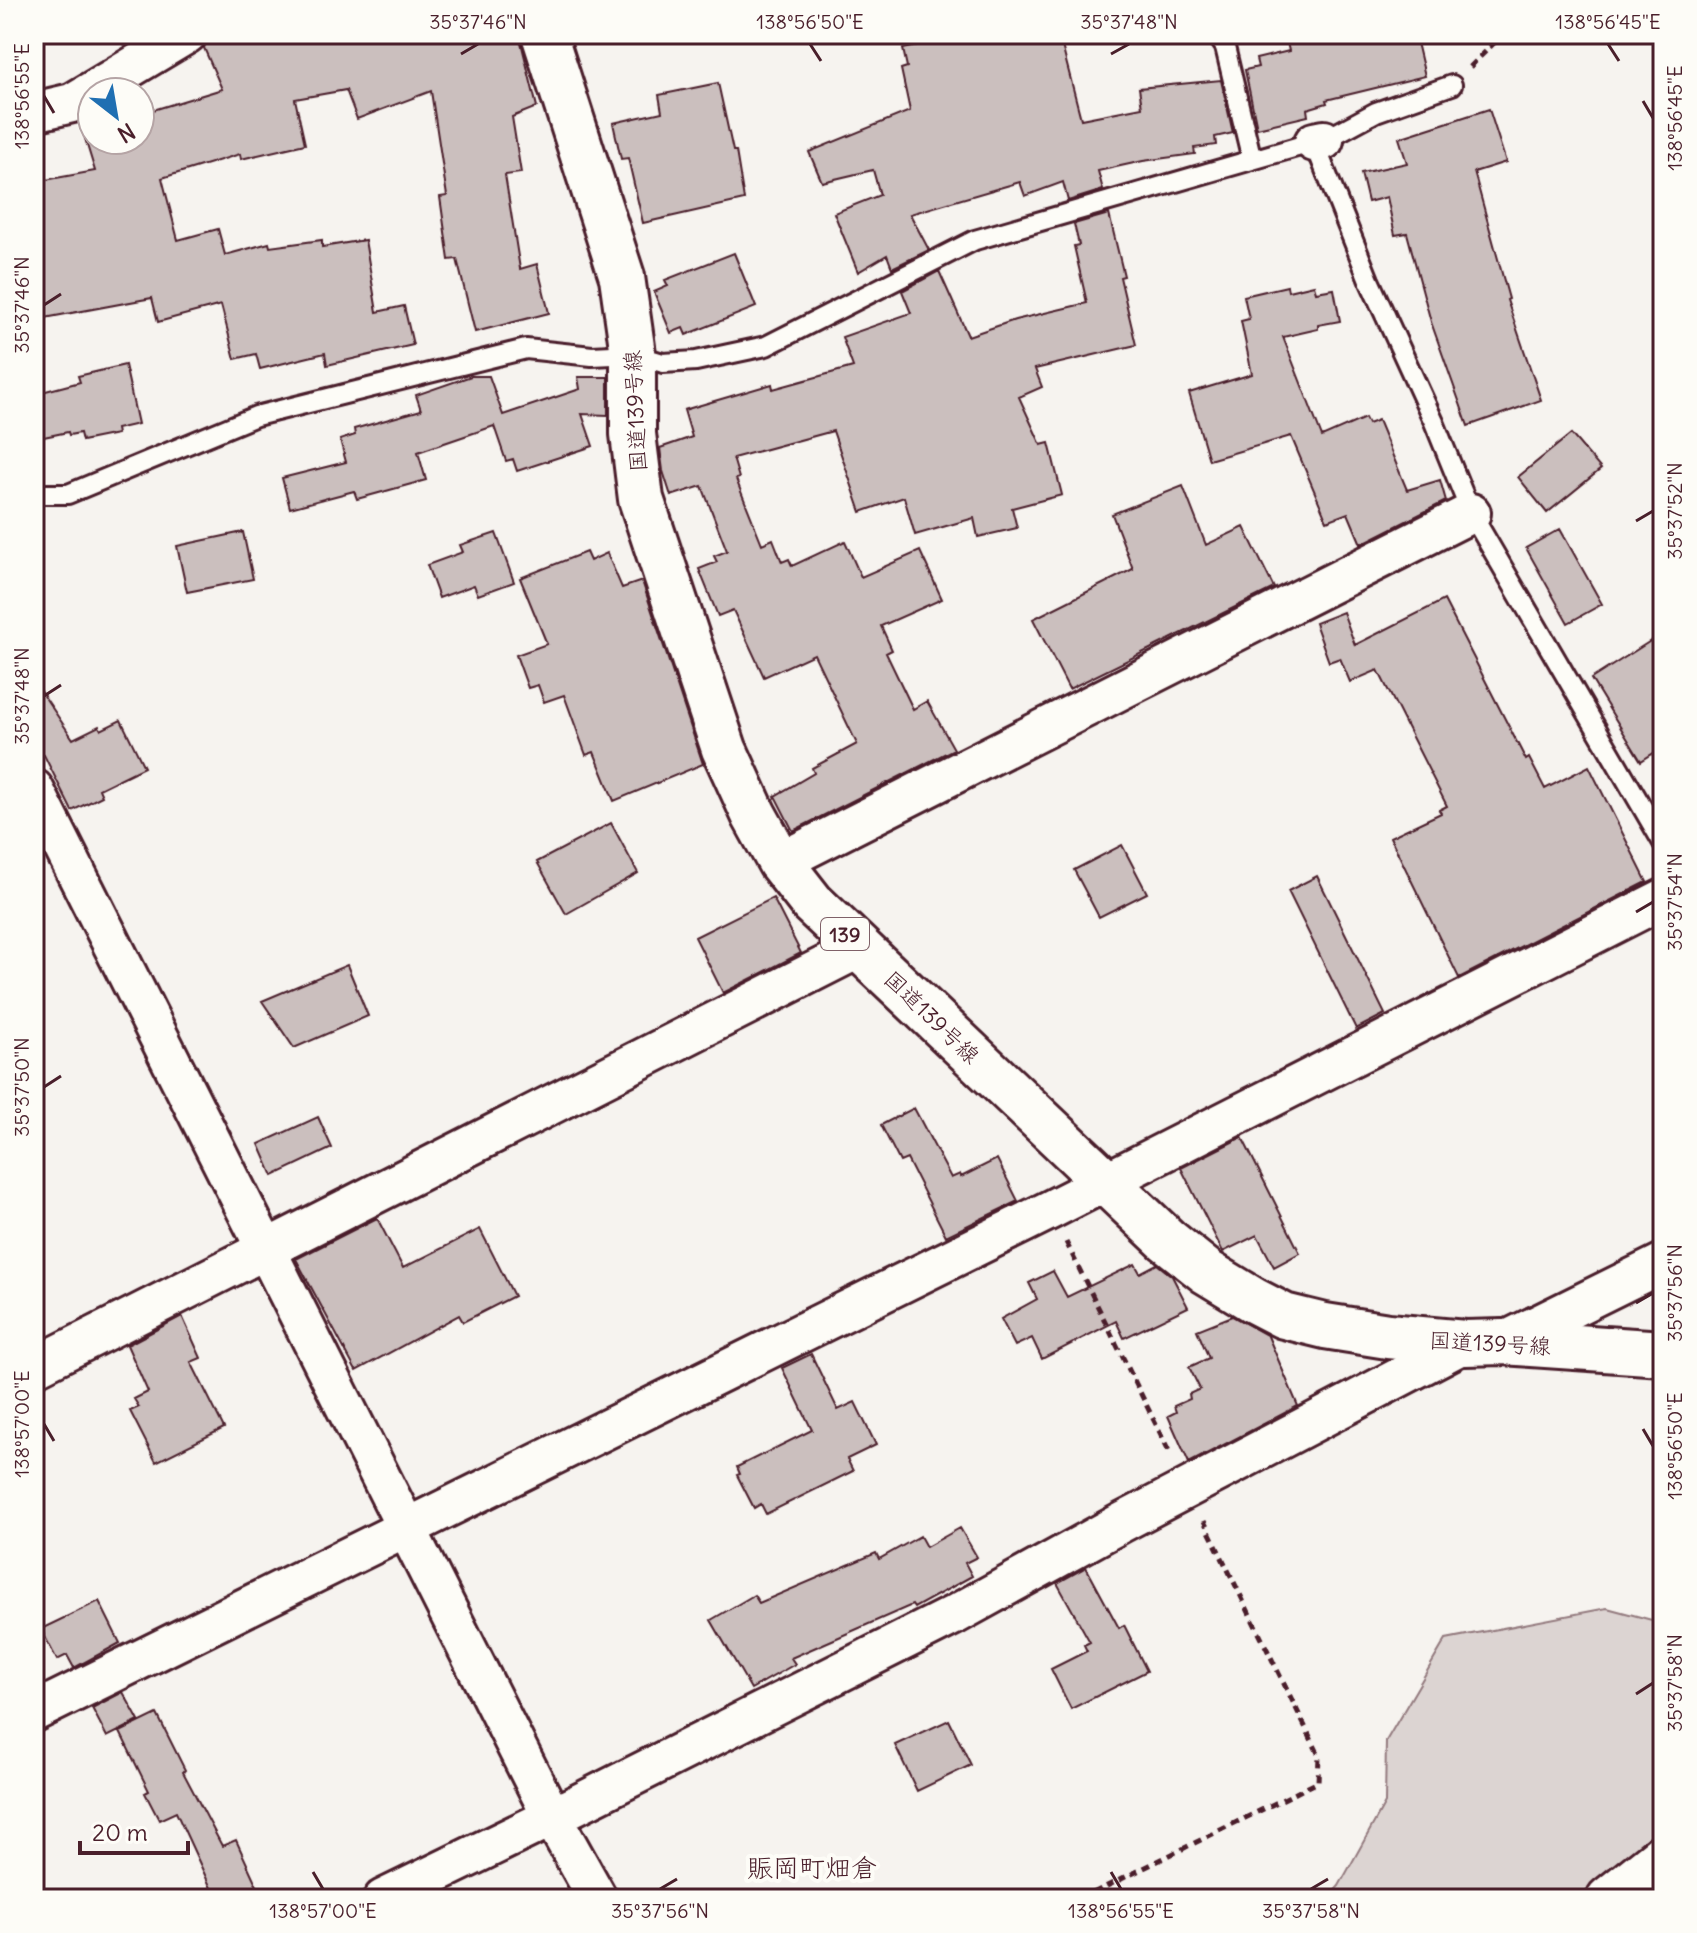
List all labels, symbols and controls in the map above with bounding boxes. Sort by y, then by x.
text: 35°37'46"N [429,9,527,34]
text: 138°56'50"E [756,9,864,34]
text: 35°37'48"N [1080,9,1178,34]
text: 138°56'45"E [1555,9,1661,34]
text: 138°56'55"E [9,43,34,149]
text: 138°56'45"E [1662,65,1687,171]
north arrow [76,76,156,156]
text: N [113,117,140,149]
text: 35°37'46"N [9,256,34,354]
street label: 国道139号線 [618,349,652,473]
text: 35°37'52"N [1662,462,1687,560]
text: 35°37'48"N [9,647,34,745]
text: 35°37'54"N [1662,853,1687,951]
road number: 139 [821,918,869,950]
street label: 国道139号線 [878,965,986,1069]
text: 35°37'50"N [9,1037,34,1137]
text: 35°37'56"N [1662,1244,1687,1342]
street label: 国道139号線 [1428,1326,1552,1360]
text: 138°57'00"E [9,1370,34,1478]
text: 138°56'50"E [1662,1392,1687,1500]
text: 35°37'58"N [1662,1634,1687,1732]
scale bar [80,1805,188,1855]
text: 20 m [92,1817,148,1847]
district label: 賑岡町畑倉 [747,1851,877,1884]
text: 138°57'00"E [269,1898,377,1923]
text: 35°37'56"N [611,1898,709,1923]
text: 138°56'55"E [1068,1898,1174,1923]
text: 35°37'58"N [1262,1898,1360,1923]

